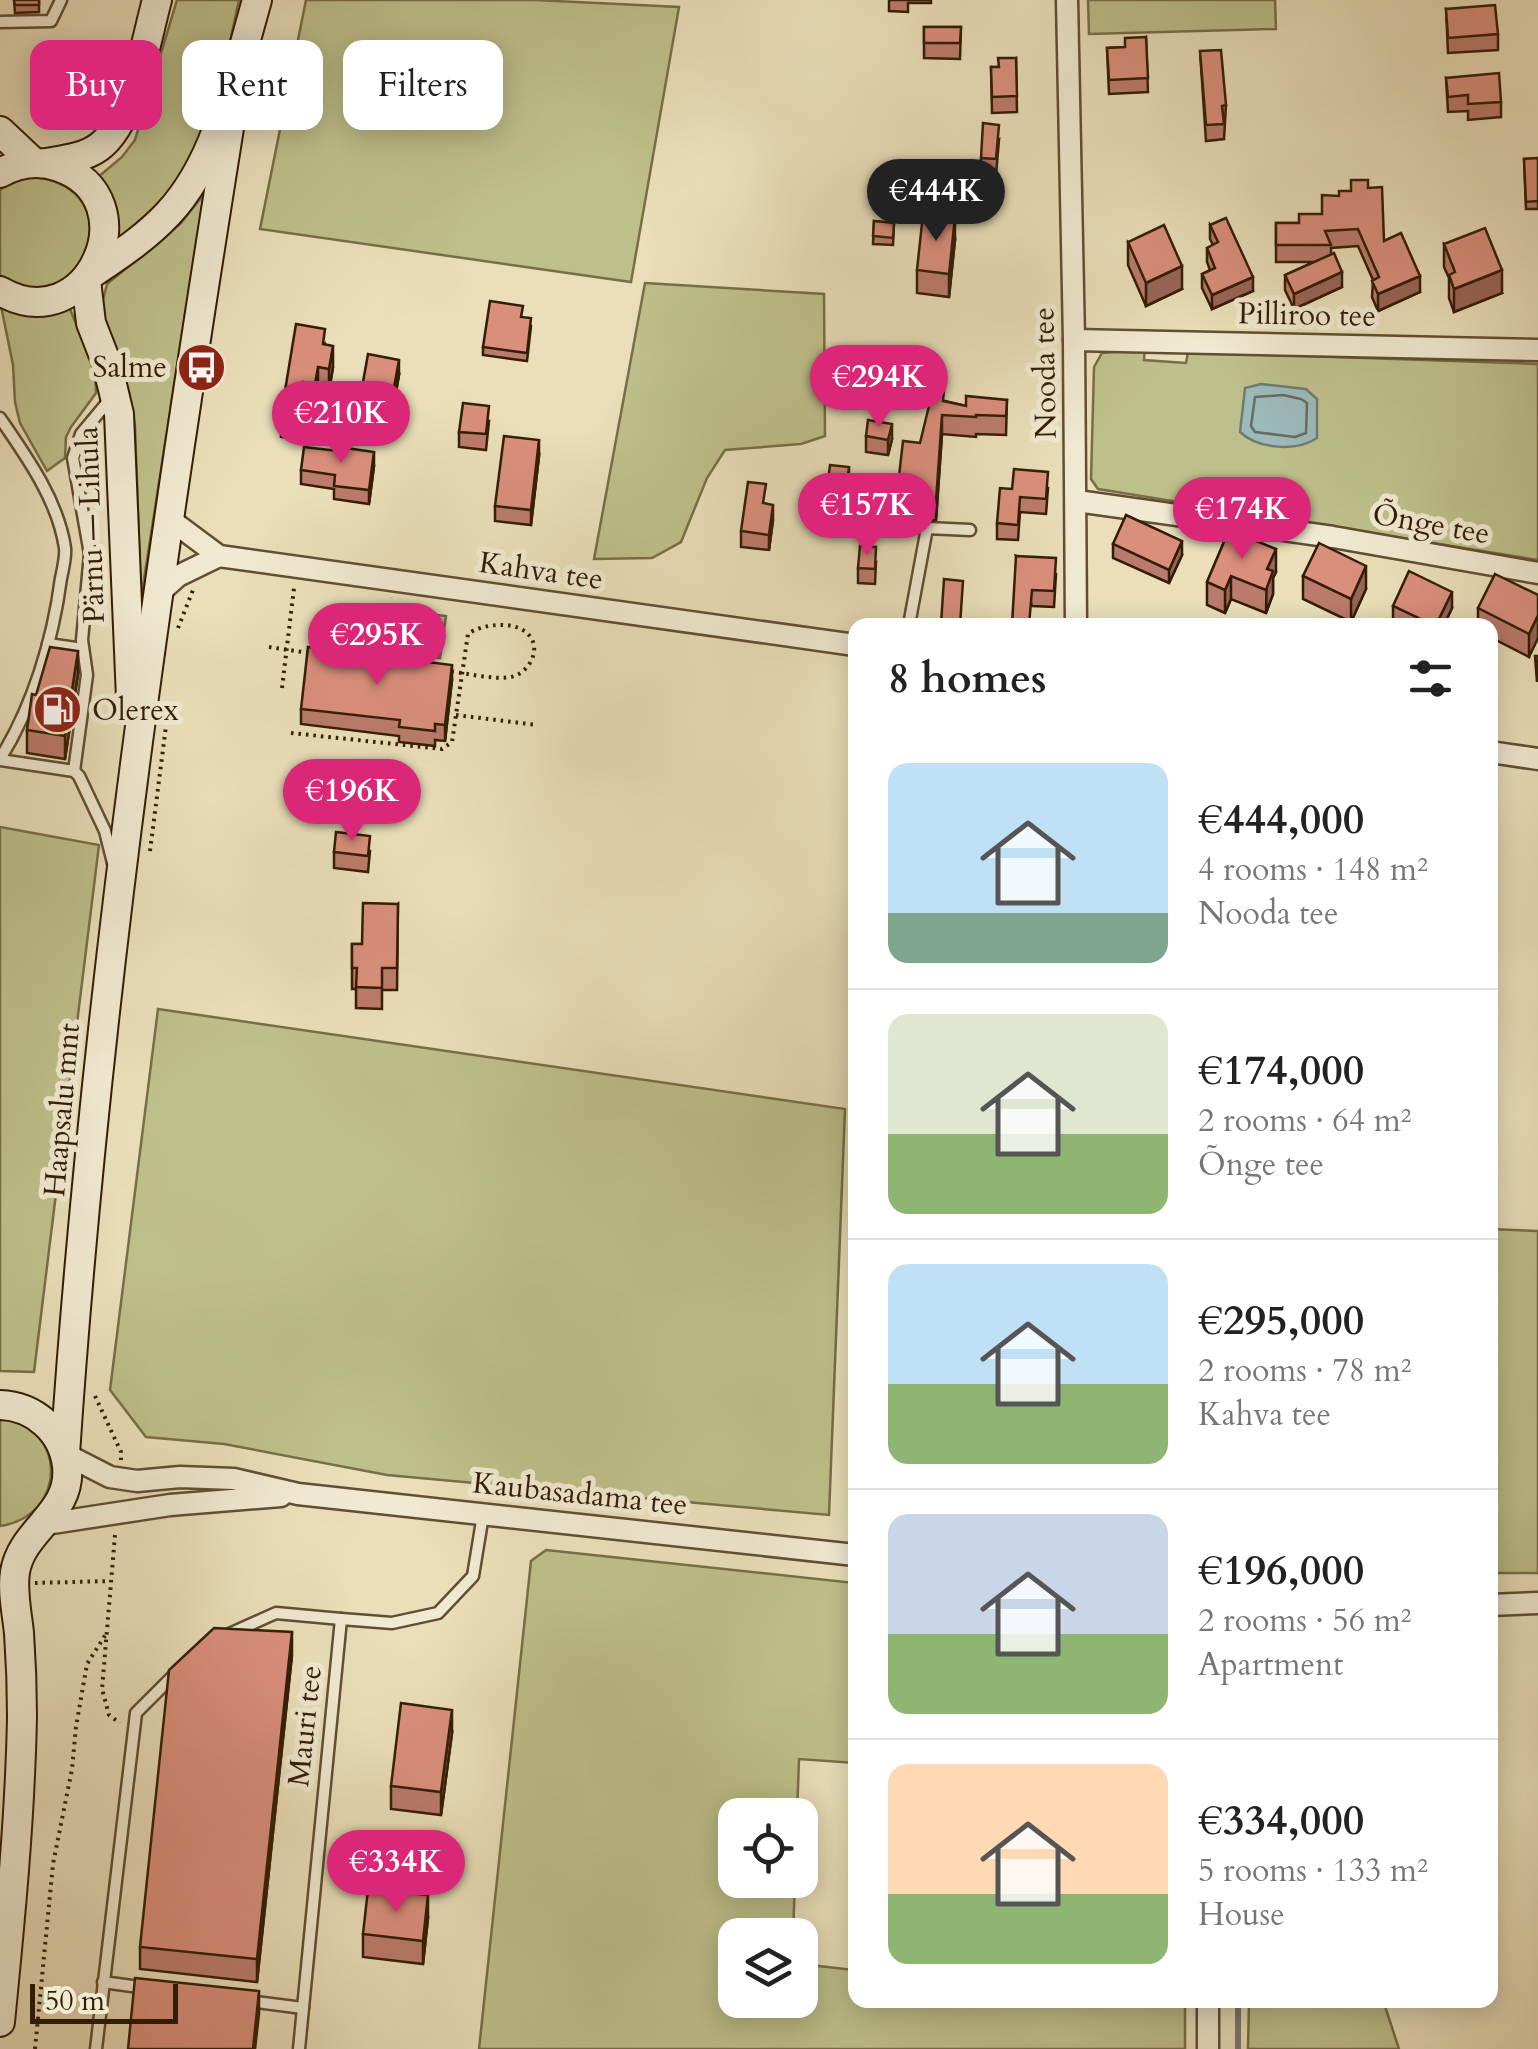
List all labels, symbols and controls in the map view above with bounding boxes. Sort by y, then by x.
chip: Buy [30,40,162,130]
chip: Rent [182,40,323,130]
chip: Filters [343,40,503,130]
pin: €444K [866,159,1006,244]
text: €444K [889,169,983,213]
street label: Pilliroo tee [1238,293,1376,337]
street label: Nooda tee [1023,307,1067,439]
bus stop icon: Salme [176,341,228,393]
pin: €294K [809,345,949,430]
place label: Salme [92,347,167,388]
text: €294K [832,355,926,399]
pin: €210K [271,381,411,466]
text: €210K [294,391,388,435]
street label: Pärnu — Lihula [67,426,115,624]
pin: €157K [797,473,937,558]
pin: €174K [1172,477,1312,562]
text: €157K [820,483,914,527]
text: €174K [1195,487,1289,531]
street label: Õnge tee [1369,494,1493,554]
street label: Kahva tee [476,542,606,600]
pin: €295K [307,603,447,688]
text: €295K [330,613,424,657]
text: 8 homes [888,650,1046,707]
icon: filters [1403,651,1458,706]
fuel station icon: Olerex [31,684,83,736]
place label: Olerex [92,690,179,731]
pin: €196K [282,759,422,844]
text: €196K [305,769,399,813]
text: €444,000 [1198,791,1364,848]
icon: home [968,803,1088,923]
text: 4 rooms · 148 m² [1198,848,1428,892]
text: Nooda tee [1198,892,1339,936]
street label: Haapsalu mnt [34,1021,90,1198]
text: €174,000 [1198,1042,1364,1099]
icon: home [968,1054,1088,1174]
text: 2 rooms · 64 m² [1198,1099,1411,1143]
text: Õnge tee [1198,1143,1324,1187]
text: €295,000 [1198,1292,1364,1349]
icon: home [968,1304,1088,1424]
text: 2 rooms · 78 m² [1198,1349,1411,1393]
text: Kahva tee [1198,1393,1331,1437]
street label: Kaubasadama tee [471,1462,689,1526]
text: €196,000 [1198,1542,1364,1599]
icon: home [968,1554,1088,1674]
text: 2 rooms · 56 m² [1198,1599,1411,1643]
text: Apartment [1198,1643,1343,1687]
street label: Mauri tee [278,1663,332,1789]
text: €334,000 [1198,1792,1364,1849]
map controls [718,1798,818,2018]
button: locate [718,1798,818,1898]
icon: home [968,1804,1088,1924]
pin: €334K [326,1830,466,1915]
text: €334K [349,1840,443,1884]
text: 5 rooms · 133 m² [1198,1849,1428,1893]
text: House [1198,1893,1285,1937]
button: layers [718,1918,818,2018]
scale bar [30,1979,178,2024]
text: 50 m [45,1982,105,2020]

